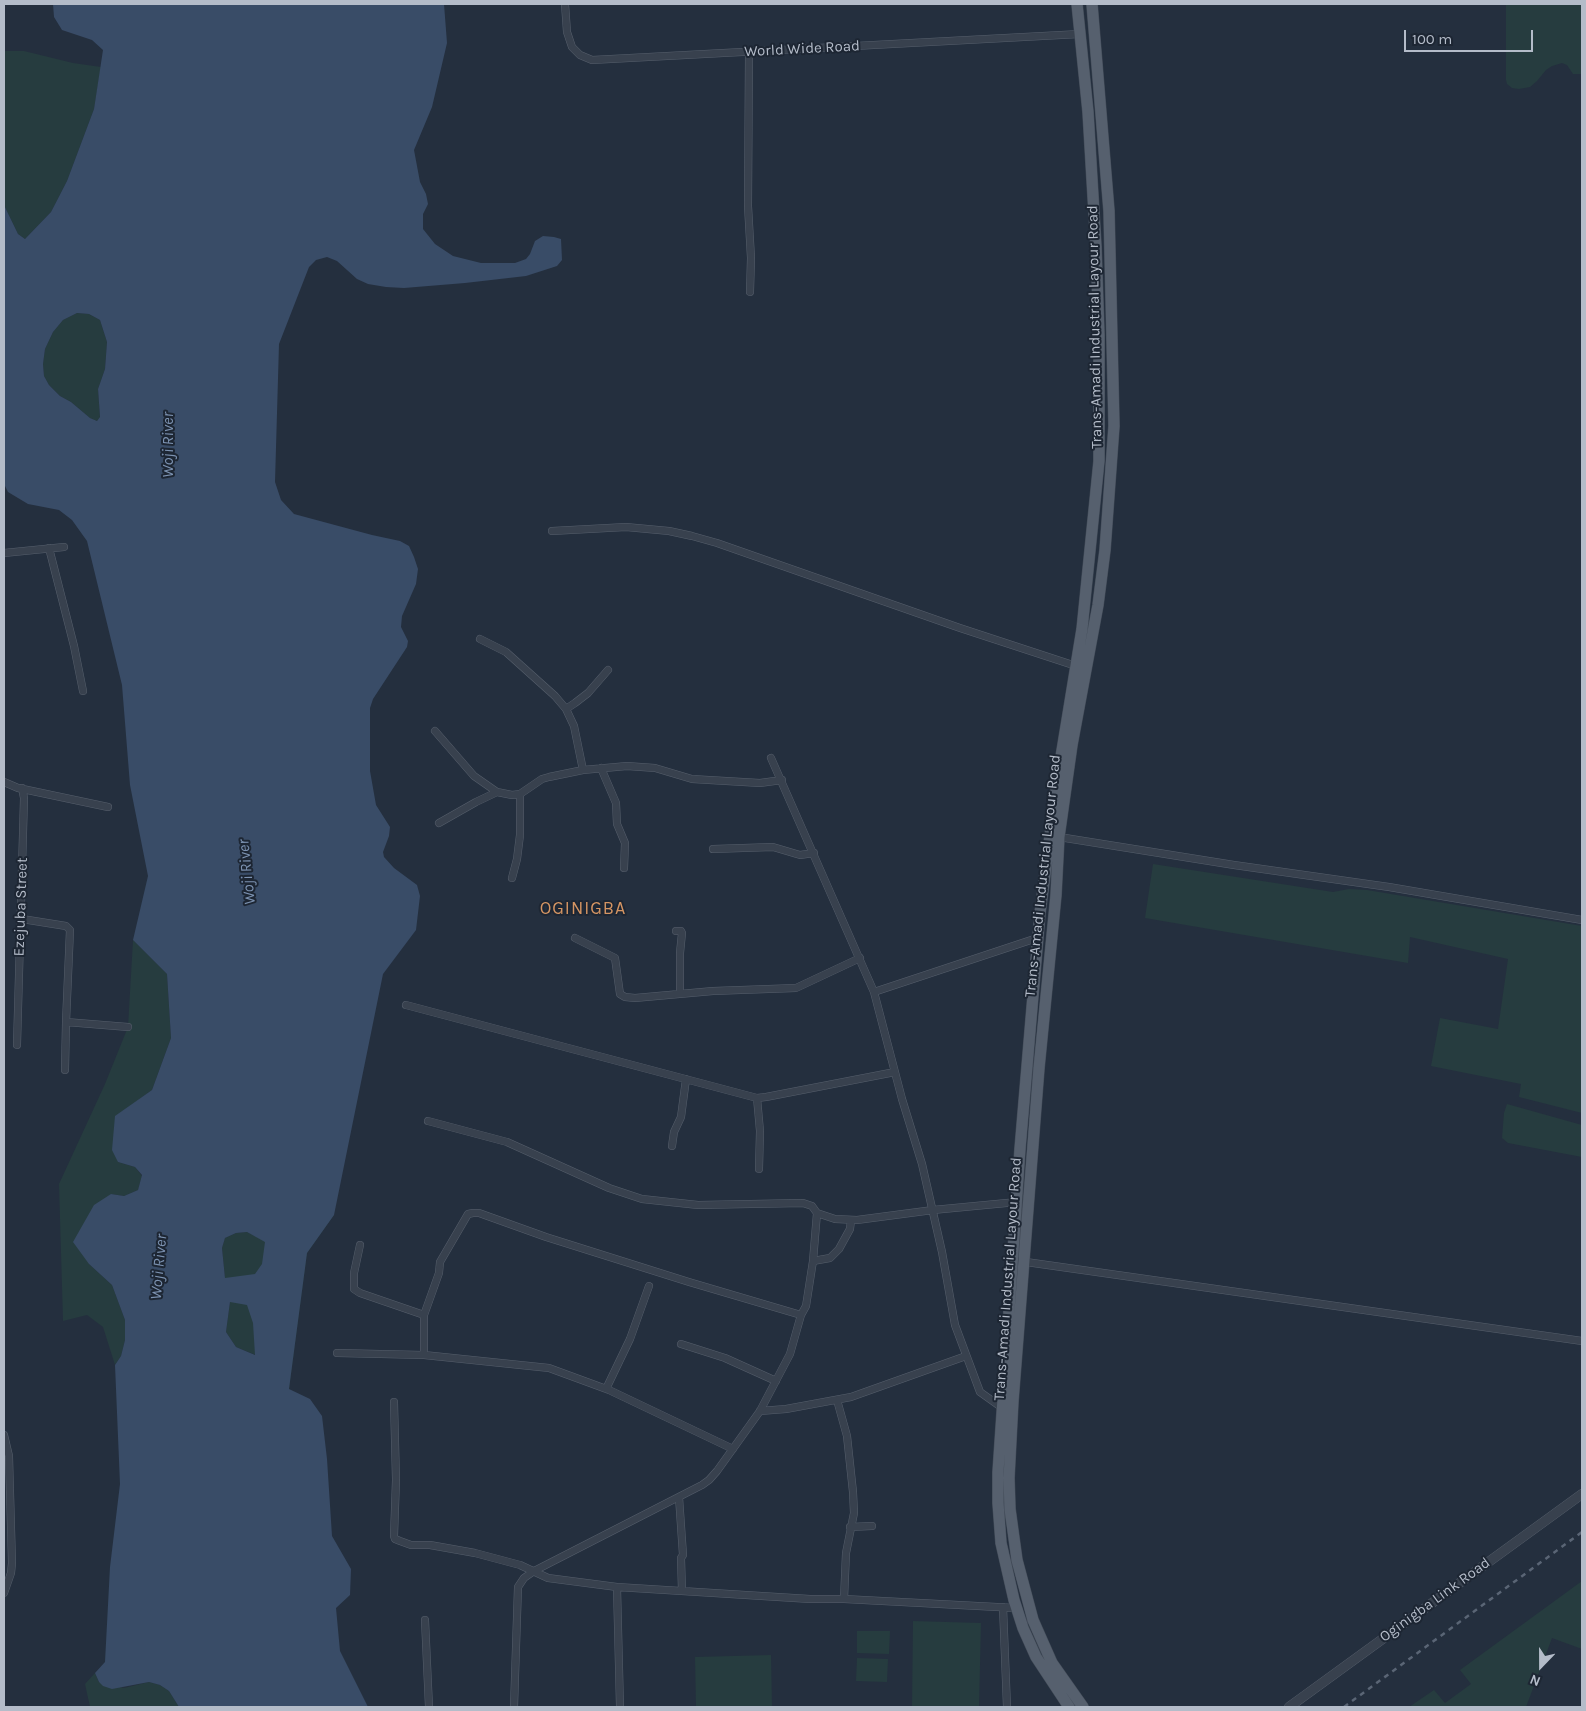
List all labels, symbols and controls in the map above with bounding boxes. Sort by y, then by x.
scale bar [1406,20,1535,52]
text: 100 m [1412,30,1452,48]
street label: World Wide Road [744,37,860,61]
street label: Trans-Amadi Industrial Layour Road [1084,205,1106,449]
water label: Woji River [158,412,178,478]
street label: Trans-Amadi Industrial Layour Road [1021,754,1065,998]
water label: Woji River [234,838,260,906]
street label: Ezejuba Street [10,857,32,957]
district label: OGINIGBA [539,898,627,920]
street label: Trans-Amadi Industrial Layour Road [991,1157,1025,1401]
water label: Woji River [147,1233,171,1301]
street label: Oginigba Link Road [1376,1554,1494,1646]
north arrow [1516,1641,1566,1691]
text: N [1527,1671,1543,1690]

